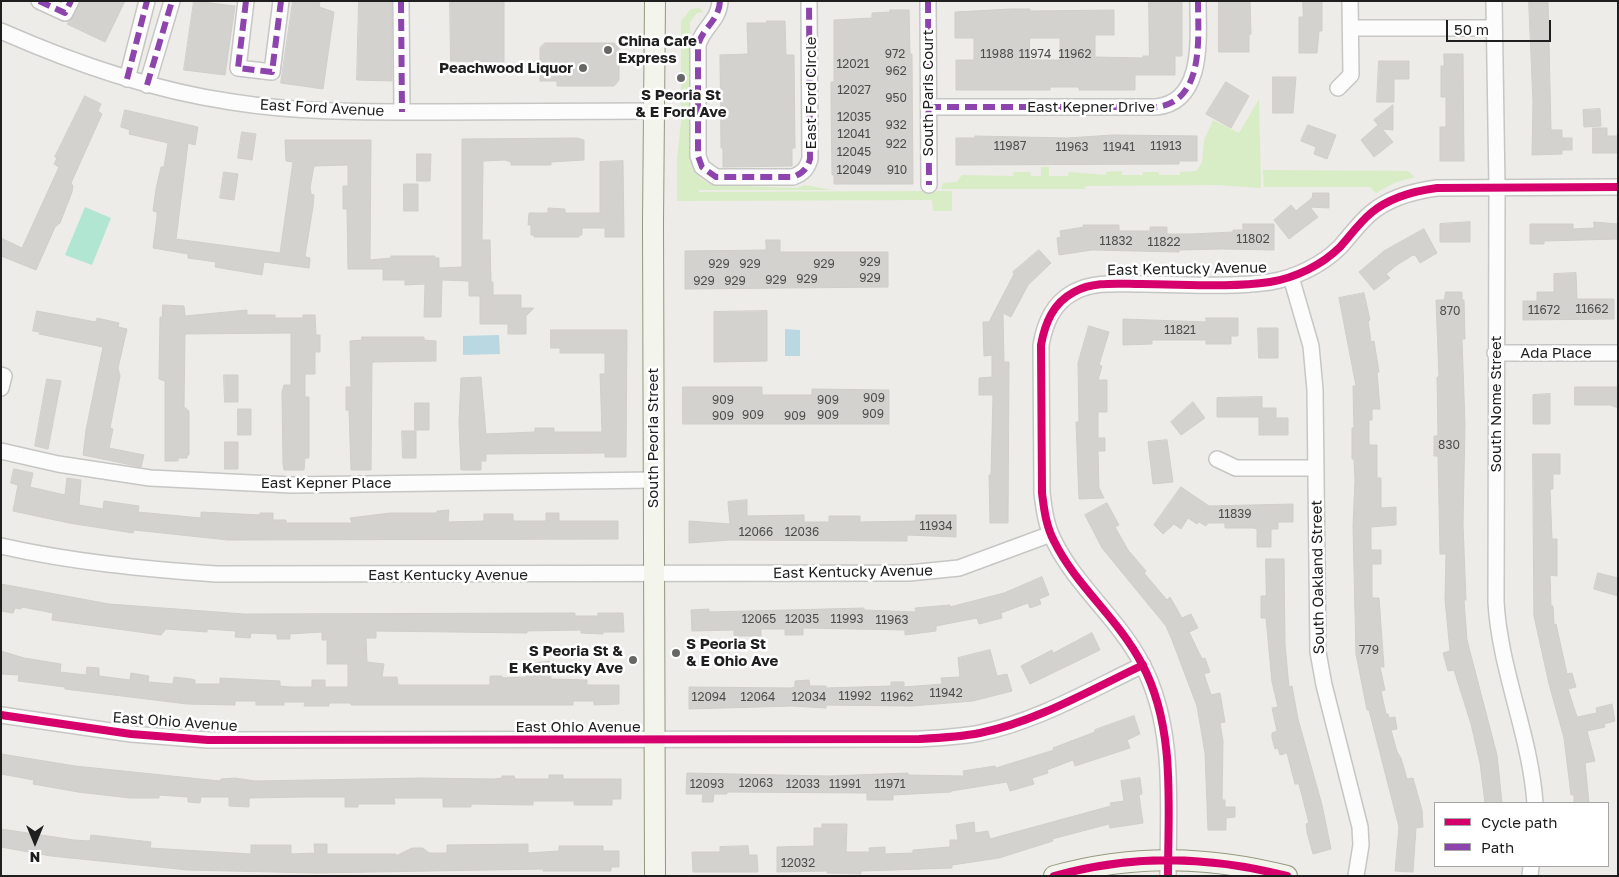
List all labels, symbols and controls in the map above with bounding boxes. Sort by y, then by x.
scale bar [1449,10,1554,42]
text: 50 m [1454,20,1489,38]
street label: South Paris Court [919,30,937,156]
place label: China Cafe Express [618,32,697,67]
street label: East Ford Circle [802,36,820,150]
marker: China Cafe Express [602,44,614,56]
house number: 972 [885,47,905,61]
house number: 11988 [980,47,1014,61]
house number: 11974 [1019,47,1051,61]
house number: 11962 [1058,47,1092,61]
house number: 12021 [837,57,869,71]
place label: Peachwood Liquor [439,59,573,77]
marker: Peachwood Liquor [577,62,589,74]
house number: 962 [885,64,907,78]
marker: S Peoria St & E Ford Ave [675,72,687,84]
house number: 12027 [837,83,871,97]
place label: S Peoria St & E Ford Ave [635,86,727,121]
house number: 950 [885,91,907,105]
street label: East Ford Avenue [259,96,385,120]
street label: East Kepner Drive [1027,98,1155,116]
house number: 12035 [837,110,871,124]
house number: 932 [885,118,907,132]
house number: 12041 [837,127,871,141]
house number: 922 [885,137,907,151]
house number: 11987 [994,139,1026,153]
house number: 11913 [1150,139,1182,153]
house number: 11963 [1055,140,1089,154]
house number: 11941 [1103,140,1135,154]
house number: 12045 [837,145,871,159]
house number: 12049 [837,163,871,177]
house number: 910 [887,163,907,177]
house number: 11802 [1236,232,1270,246]
house number: 11832 [1100,234,1132,248]
house number: 11822 [1148,235,1180,249]
house number: 929 [859,255,881,269]
house number: 929 [708,257,730,271]
house number: 929 [739,257,761,271]
house number: 929 [813,257,835,271]
street label: East Kentucky Avenue [1107,259,1267,279]
house number: 929 [859,271,881,285]
house number: 929 [796,272,818,286]
house number: 929 [765,273,787,287]
house number: 929 [693,274,715,288]
house number: 929 [724,274,746,288]
house number: 11662 [1575,302,1609,316]
house number: 11672 [1528,303,1560,317]
house number: 870 [1439,304,1461,318]
house number: 11821 [1164,323,1196,337]
street label: South Nome Street [1487,335,1505,473]
street label: Ada Place [1520,344,1592,362]
street label: South Peoria Street [644,368,662,508]
house number: 909 [863,391,885,405]
house number: 909 [712,393,734,407]
house number: 909 [817,393,839,407]
house number: 909 [862,407,884,421]
house number: 909 [742,408,764,422]
house number: 909 [817,408,839,422]
house number: 909 [712,409,734,423]
house number: 909 [784,409,806,423]
house number: 830 [1438,438,1460,452]
street label: East Kepner Place [261,474,391,492]
street label: South Oakland Street [1308,500,1328,654]
house number: 11839 [1218,507,1252,521]
house number: 11934 [919,519,953,533]
house number: 12066 [739,525,773,539]
house number: 12036 [785,525,819,539]
street label: East Kentucky Avenue [773,562,933,582]
street label: East Kentucky Avenue [368,566,528,584]
house number: 12065 [742,612,776,626]
house number: 12035 [785,612,819,626]
house number: 11993 [830,612,864,626]
house number: 11963 [875,613,909,627]
place label: S Peoria St & E Ohio Ave [686,635,778,670]
place label: S Peoria St & E Kentucky Ave [509,642,623,677]
house number: 779 [1359,643,1379,657]
marker: S Peoria St & E Ohio Ave [670,647,682,659]
marker: S Peoria St & E Kentucky Ave [627,654,639,666]
house number: 11942 [929,686,963,700]
house number: 11992 [838,689,872,703]
house number: 12094 [692,690,726,704]
house number: 12064 [741,690,775,704]
house number: 12034 [792,690,826,704]
house number: 11962 [880,690,914,704]
street label: East Ohio Avenue [112,709,238,735]
street label: East Ohio Avenue [515,718,641,736]
house number: 12063 [739,776,773,790]
house number: 12093 [690,777,724,791]
house number: 12033 [786,777,820,791]
house number: 11991 [829,777,861,791]
house number: 11971 [874,777,906,791]
legend [1434,802,1609,867]
text: Cycle path [1481,813,1557,831]
north arrow [10,817,60,867]
text: Path [1481,838,1514,856]
text: N [30,849,40,866]
house number: 12032 [781,856,815,870]

